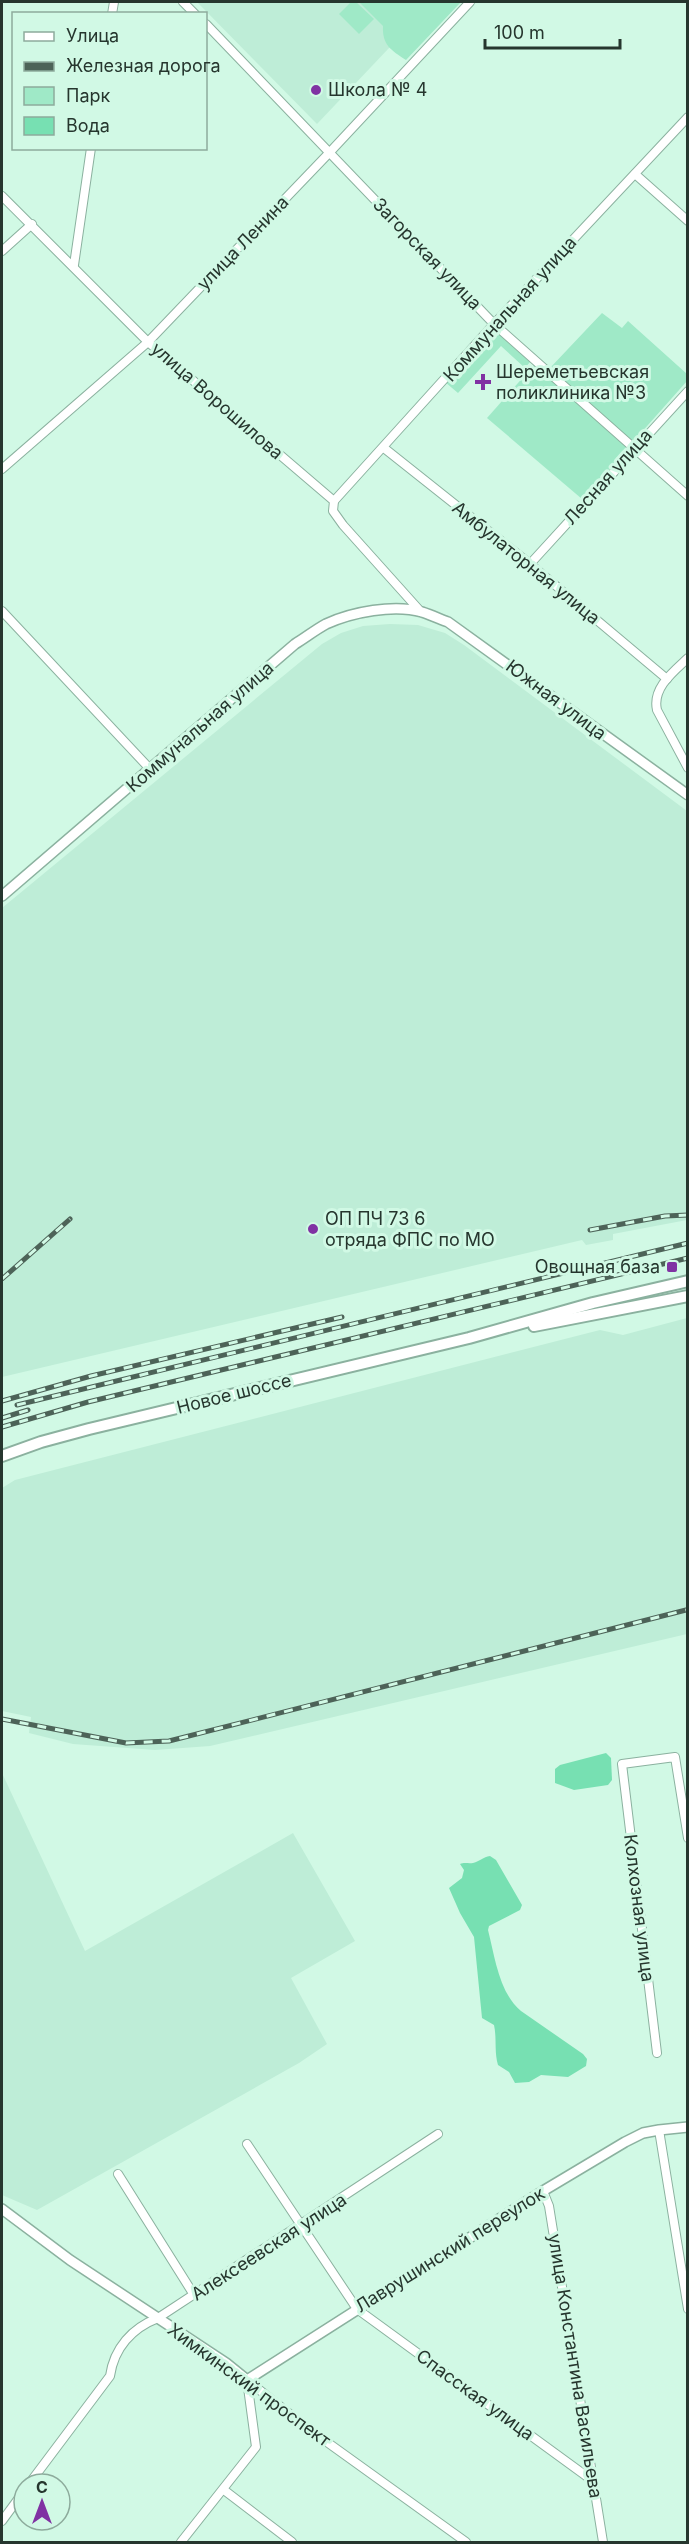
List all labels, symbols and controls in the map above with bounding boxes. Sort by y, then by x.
legend [12,12,207,150]
scale bar [485,12,620,50]
text: 100 m [494,22,545,43]
text: Улица [66,25,119,46]
text: Железная дорога [66,55,221,76]
place label: Школа № 4 [328,79,427,100]
marker: Школа № 4 [309,83,323,97]
text: Парк [66,85,111,106]
text: Вода [66,115,110,136]
street label: улица Ленина [193,191,293,294]
street label: Загорская улица [369,194,486,314]
street label: Коммунальная улица [439,232,580,386]
street label: улица Ворошилова [147,338,287,463]
place label: Шереметьевская поликлиника №3 [496,361,649,403]
marker: Шереметьевская поликлиника №3 [474,373,492,391]
street label: Лесная улица [559,425,656,529]
street label: Амбулаторная улица [448,497,604,629]
street label: Южная улица [502,655,610,744]
street label: Коммунальная улица [122,657,278,796]
place label: ОП ПЧ 73 6 отряда ФПС по МО [325,1208,495,1250]
marker: ОП ПЧ 73 6 отряда ФПС по МО [306,1222,320,1236]
place label: Овощная база [535,1256,660,1277]
marker: Овощная база [665,1260,679,1274]
street label: Новое шоссе [174,1369,293,1418]
street label: Колхозная улица [620,1833,659,1983]
street label: Лаврушинский переулок [351,2182,549,2317]
street label: Алексеевская улица [187,2189,350,2305]
street label: улица Константина Васильева [544,2232,607,2500]
street label: Химкинский проспект [164,2318,335,2451]
street label: Спасская улица [412,2345,538,2444]
north arrow [12,2472,72,2532]
text: С [36,2477,48,2497]

